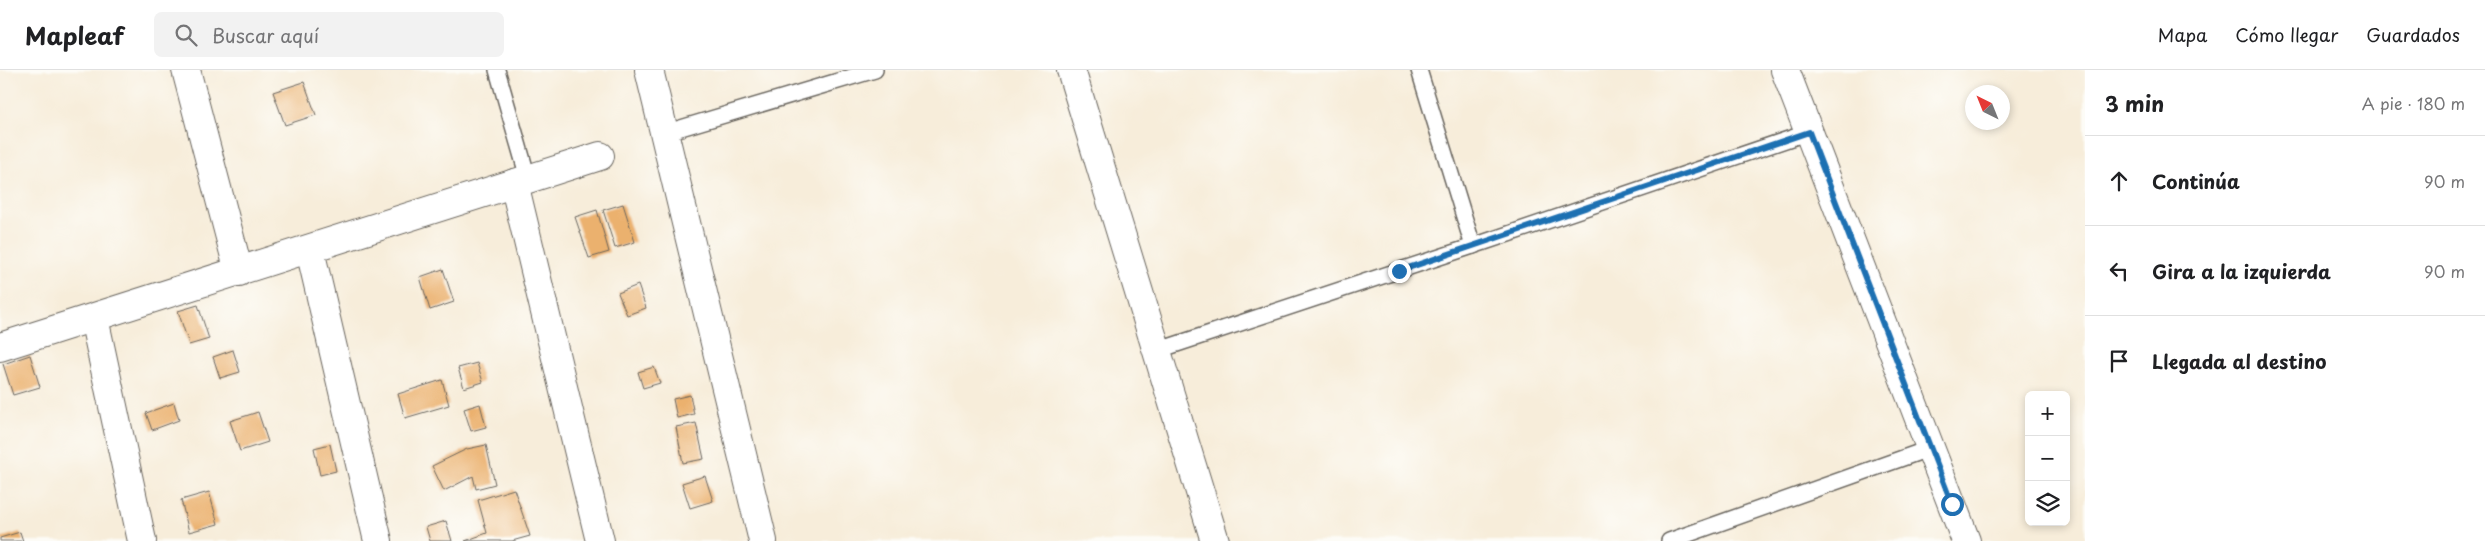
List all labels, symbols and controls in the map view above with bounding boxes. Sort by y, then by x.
search box [154,12,504,57]
text: Mapleaf [25,17,124,53]
icon: search [172,21,200,49]
text: Buscar aquí [212,21,319,49]
text: Mapa [2158,21,2207,48]
text: Cómo llegar [2235,21,2338,48]
text: Guardados [2366,21,2460,48]
north arrow [1965,85,2010,130]
text: 3 min [2105,87,2164,119]
text: A pie · 180 m [2362,91,2465,115]
icon: ahead [2105,167,2133,195]
text: Continúa [2152,167,2240,195]
text: 90 m [2424,169,2465,193]
icon: left [2105,257,2133,285]
text: Gira a la izquierda [2152,257,2331,285]
text: 90 m [2424,259,2465,283]
route end [1388,260,1411,283]
icon: arrive [2105,347,2133,375]
text: Llegada al destino [2152,347,2326,375]
map controls [2025,391,2070,526]
button: + [2025,391,2070,436]
button: − [2025,436,2070,481]
button: layers [2025,481,2070,526]
route start [1941,493,1964,516]

